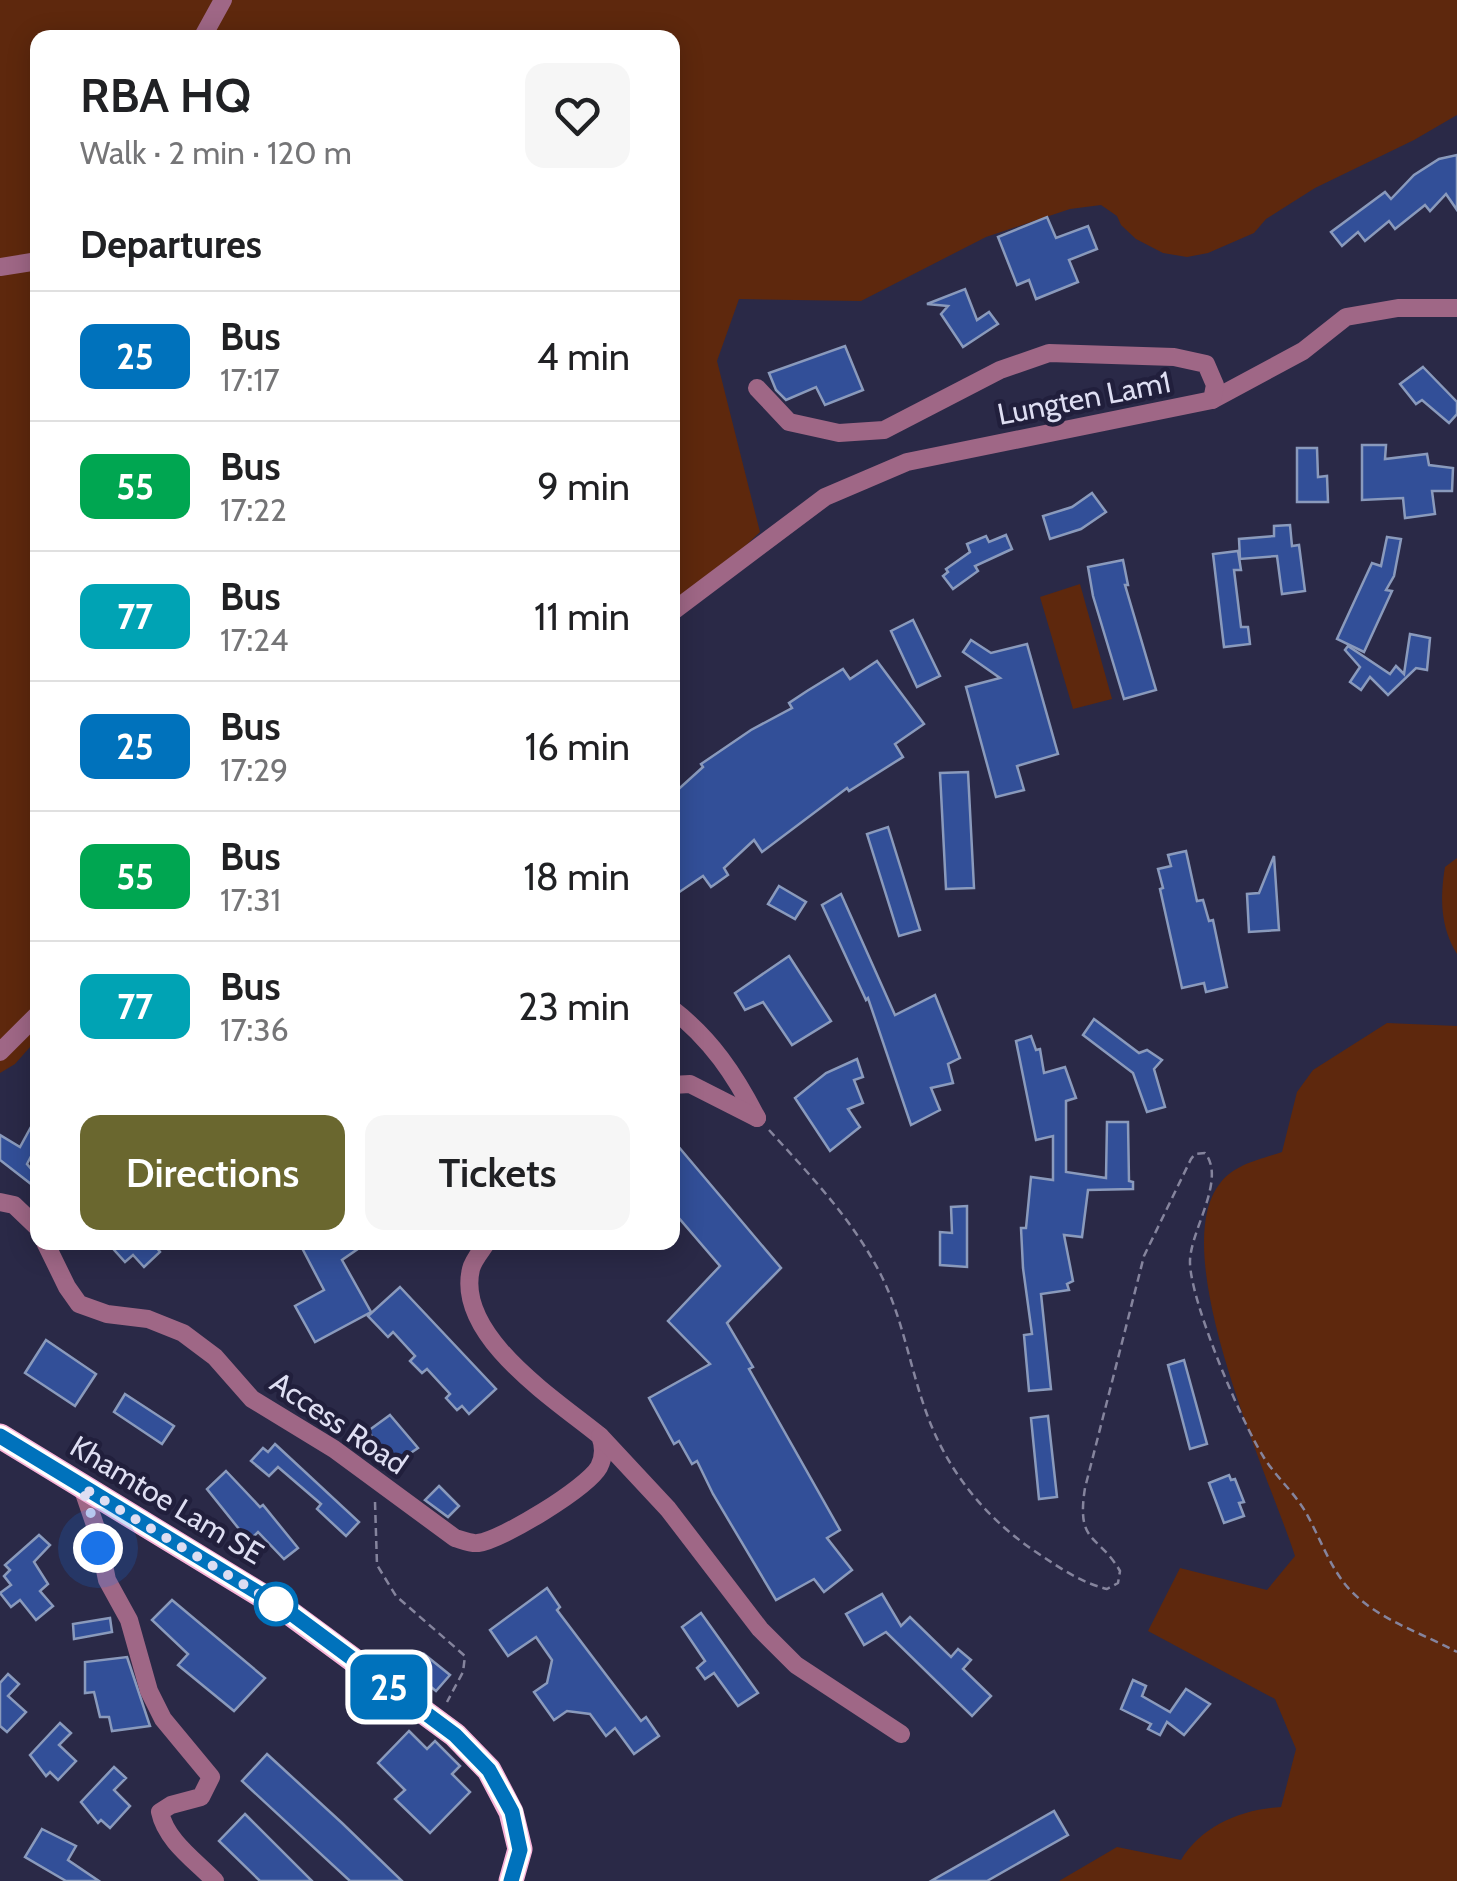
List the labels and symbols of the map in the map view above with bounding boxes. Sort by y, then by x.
street label: Lungten Lam1 [994,363,1174,433]
street label: Access Road [264,1364,414,1482]
street label: Khamtoe Lam SE [64,1428,270,1572]
your location [73,1523,123,1573]
unlabelled marker [255,1583,297,1625]
line badge: 25 [344,1654,434,1720]

